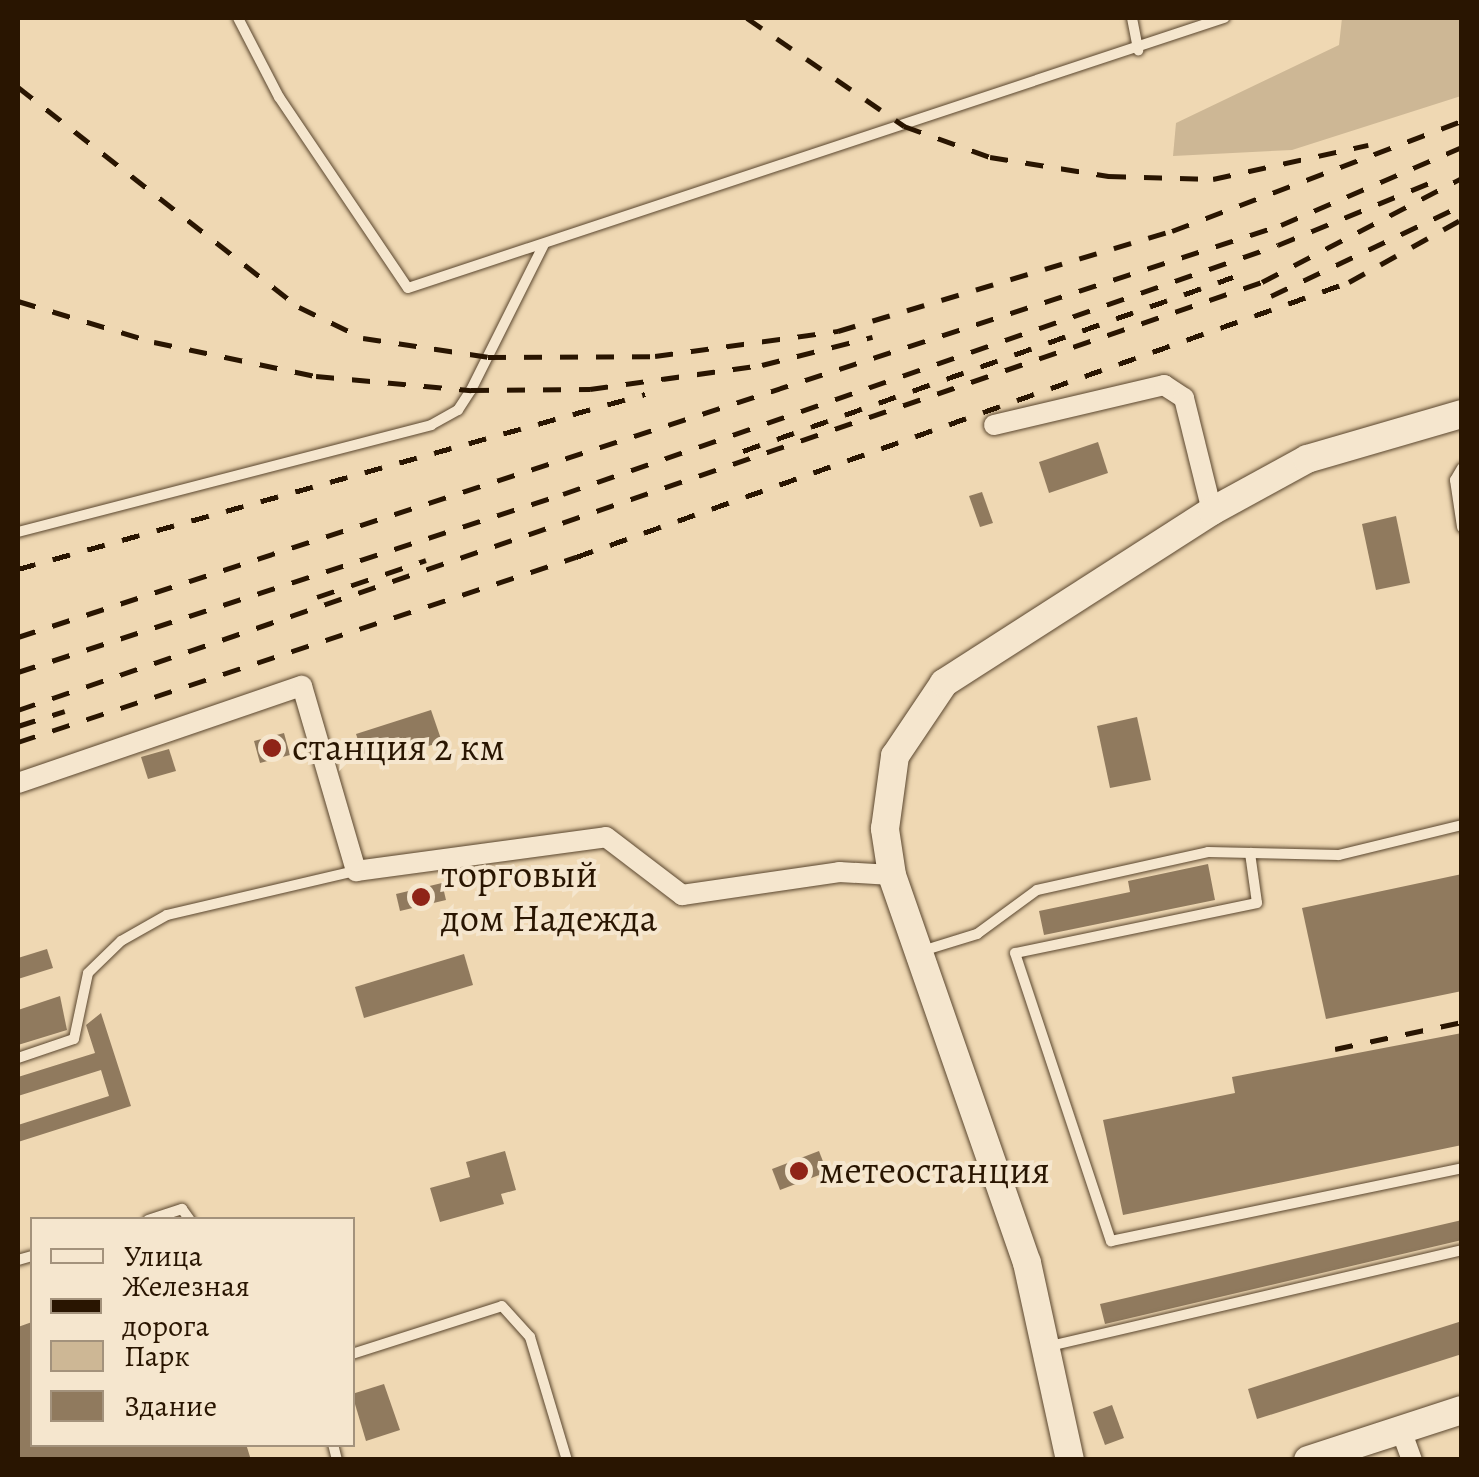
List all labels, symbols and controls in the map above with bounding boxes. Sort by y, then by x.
place label: станция 2 км [292,725,505,771]
marker: станция 2 км [261,737,283,759]
place label: торговый дом Надежда [441,852,657,942]
marker: торговый дом Надежда [410,886,432,908]
place label: метеостанция [819,1148,1050,1194]
marker: метеостанция [788,1160,810,1182]
legend [30,1217,355,1447]
text: Улица [124,1236,203,1276]
text: Железная дорога [122,1266,250,1346]
text: Парк [124,1336,190,1376]
text: Здание [124,1386,217,1426]

